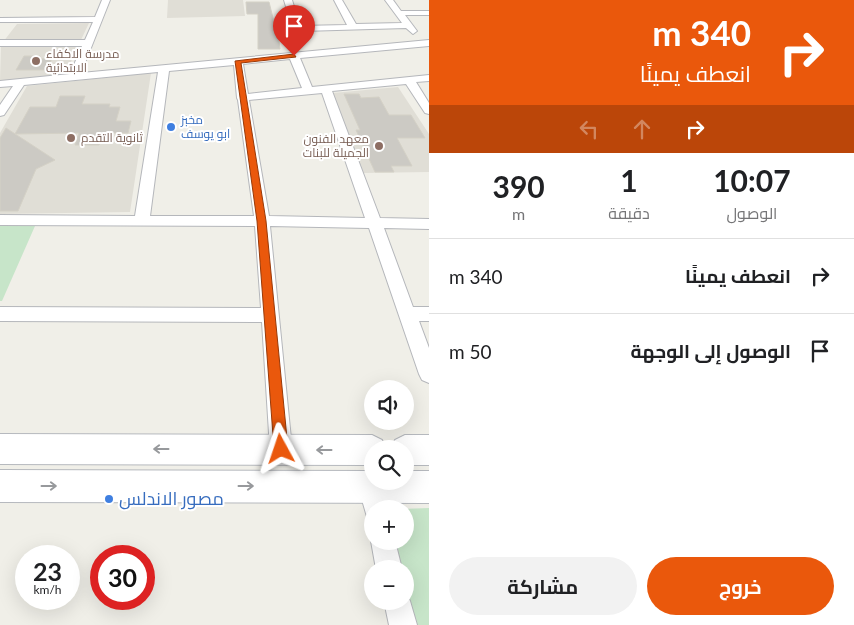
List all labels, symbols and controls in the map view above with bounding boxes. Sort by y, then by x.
pin [273,5,315,56]
text: 340 m [652,11,751,53]
icon: arrive [280,12,308,40]
icon: right [769,20,834,85]
place label: مدرسة الاكفاء الابتدائية [46,46,119,75]
marker: مدرسة الاكفاء الابتدائية [30,55,42,67]
text: انعطف يمينًا [640,60,751,87]
place label: مخبز ابو يوسف [180,112,230,141]
icon: left [575,115,603,143]
icon: ahead [628,115,656,143]
icon: right [681,115,709,143]
marker: مخبز ابو يوسف [165,121,177,133]
place label: ثانوية التقدم [81,130,144,146]
place label: معهد الفنون الجميلة للبنات [303,131,369,160]
marker: ثانوية التقدم [65,132,77,144]
marker: معهد الفنون الجميلة للبنات [373,140,385,152]
text: 1 [620,162,638,198]
text: 10:07 [713,162,791,198]
text: 390 [492,168,545,204]
text: دقيقة [608,203,650,222]
text: الوصول [726,203,777,222]
text: m [512,204,525,223]
icon: right [806,262,834,290]
text: انعطف يمينًا [685,264,791,287]
text: 340 m [449,265,503,288]
icon: arrive [806,337,834,365]
text: الوصول إلى الوجهة [630,339,791,362]
text: 50 m [449,340,492,363]
map controls [364,380,414,610]
button: sound [364,380,414,430]
position arrow [254,422,306,474]
button: search [364,440,414,490]
one-way arrow [154,444,170,454]
one-way arrow [316,445,332,455]
one-way arrow [40,481,56,491]
one-way arrow [238,481,254,491]
place label: مصور الاندلس [119,487,224,510]
marker: مصور الاندلس [103,493,115,505]
button: + [364,500,414,550]
speed limit sign: 30 [90,545,155,610]
text: 23 [33,556,62,586]
button: مشاركة [449,557,637,615]
button: خروج [647,557,834,615]
button: − [364,560,414,610]
text: km/h [33,582,62,597]

